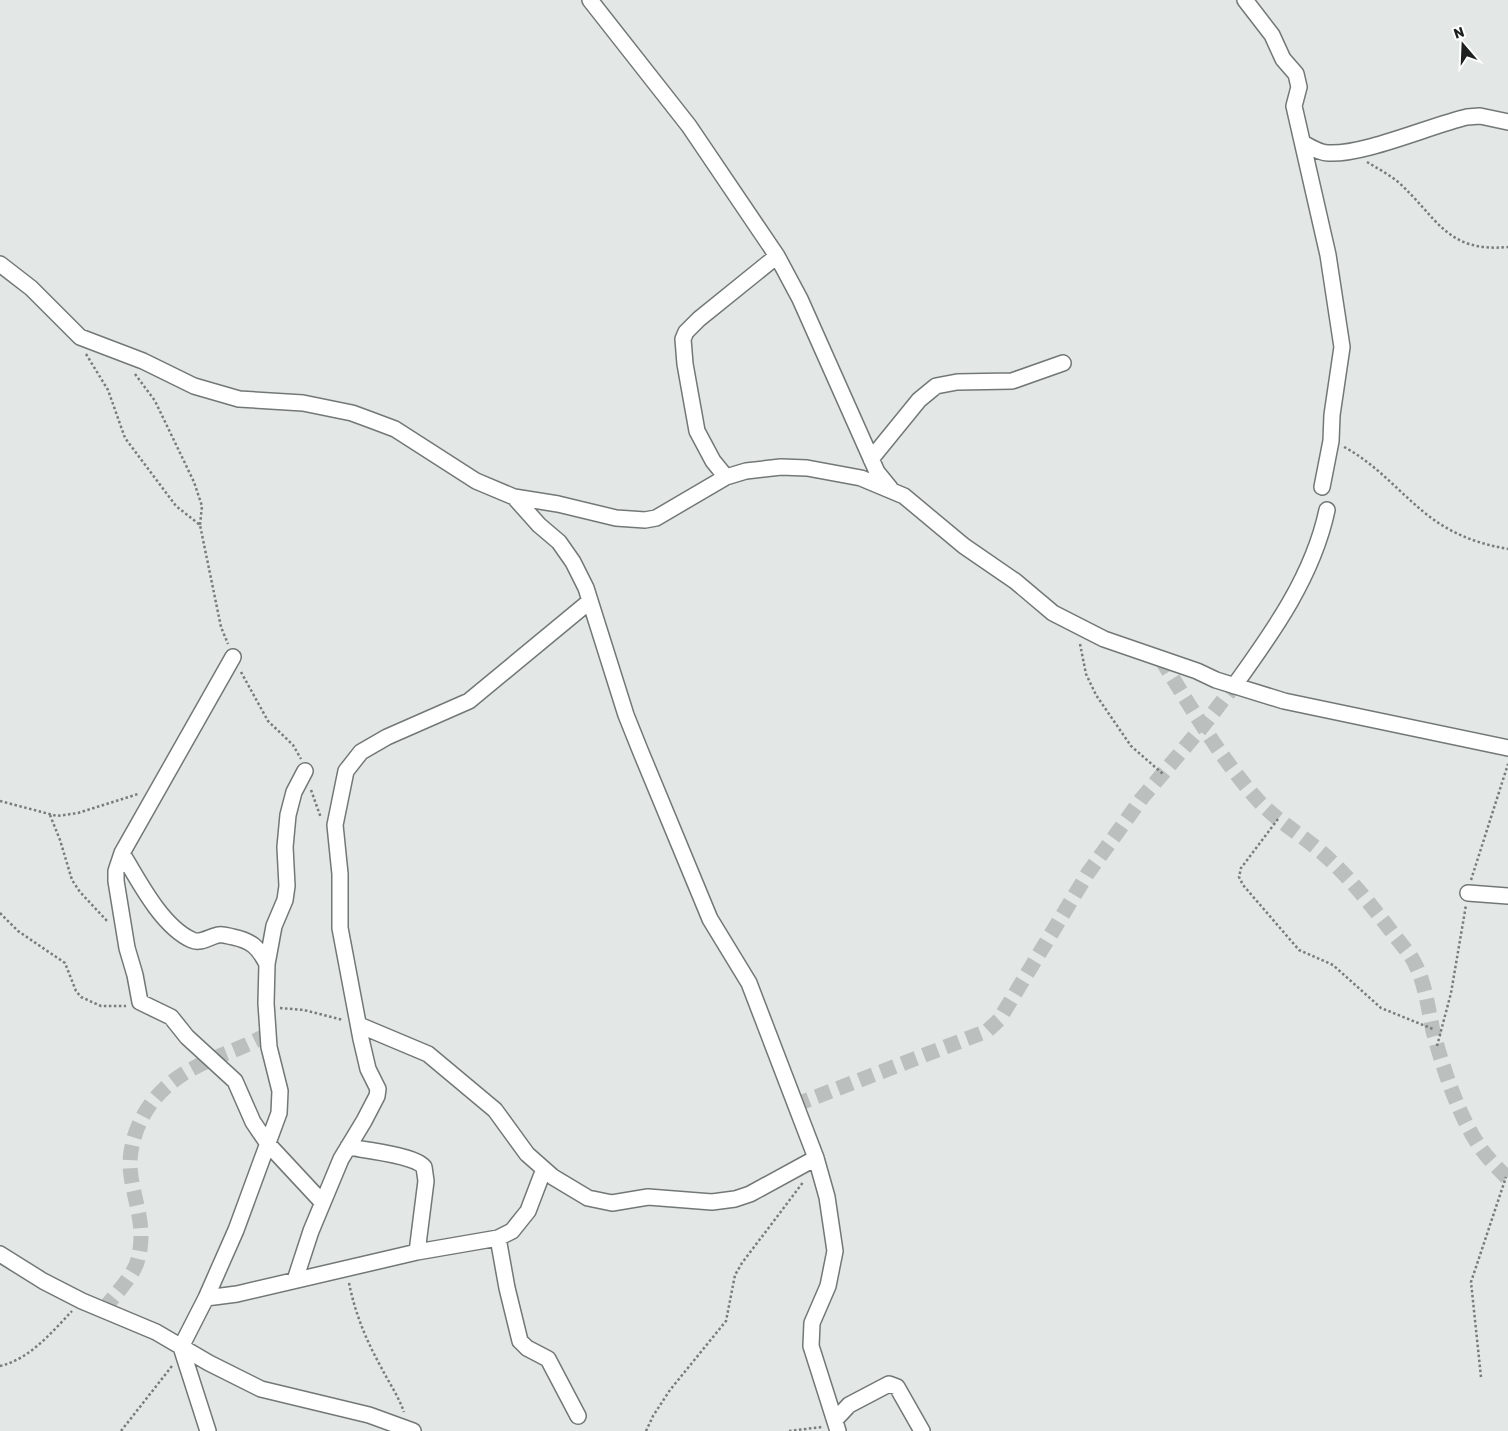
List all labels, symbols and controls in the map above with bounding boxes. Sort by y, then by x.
north arrow [1438,20,1488,70]
text: N [1451,24,1466,43]

